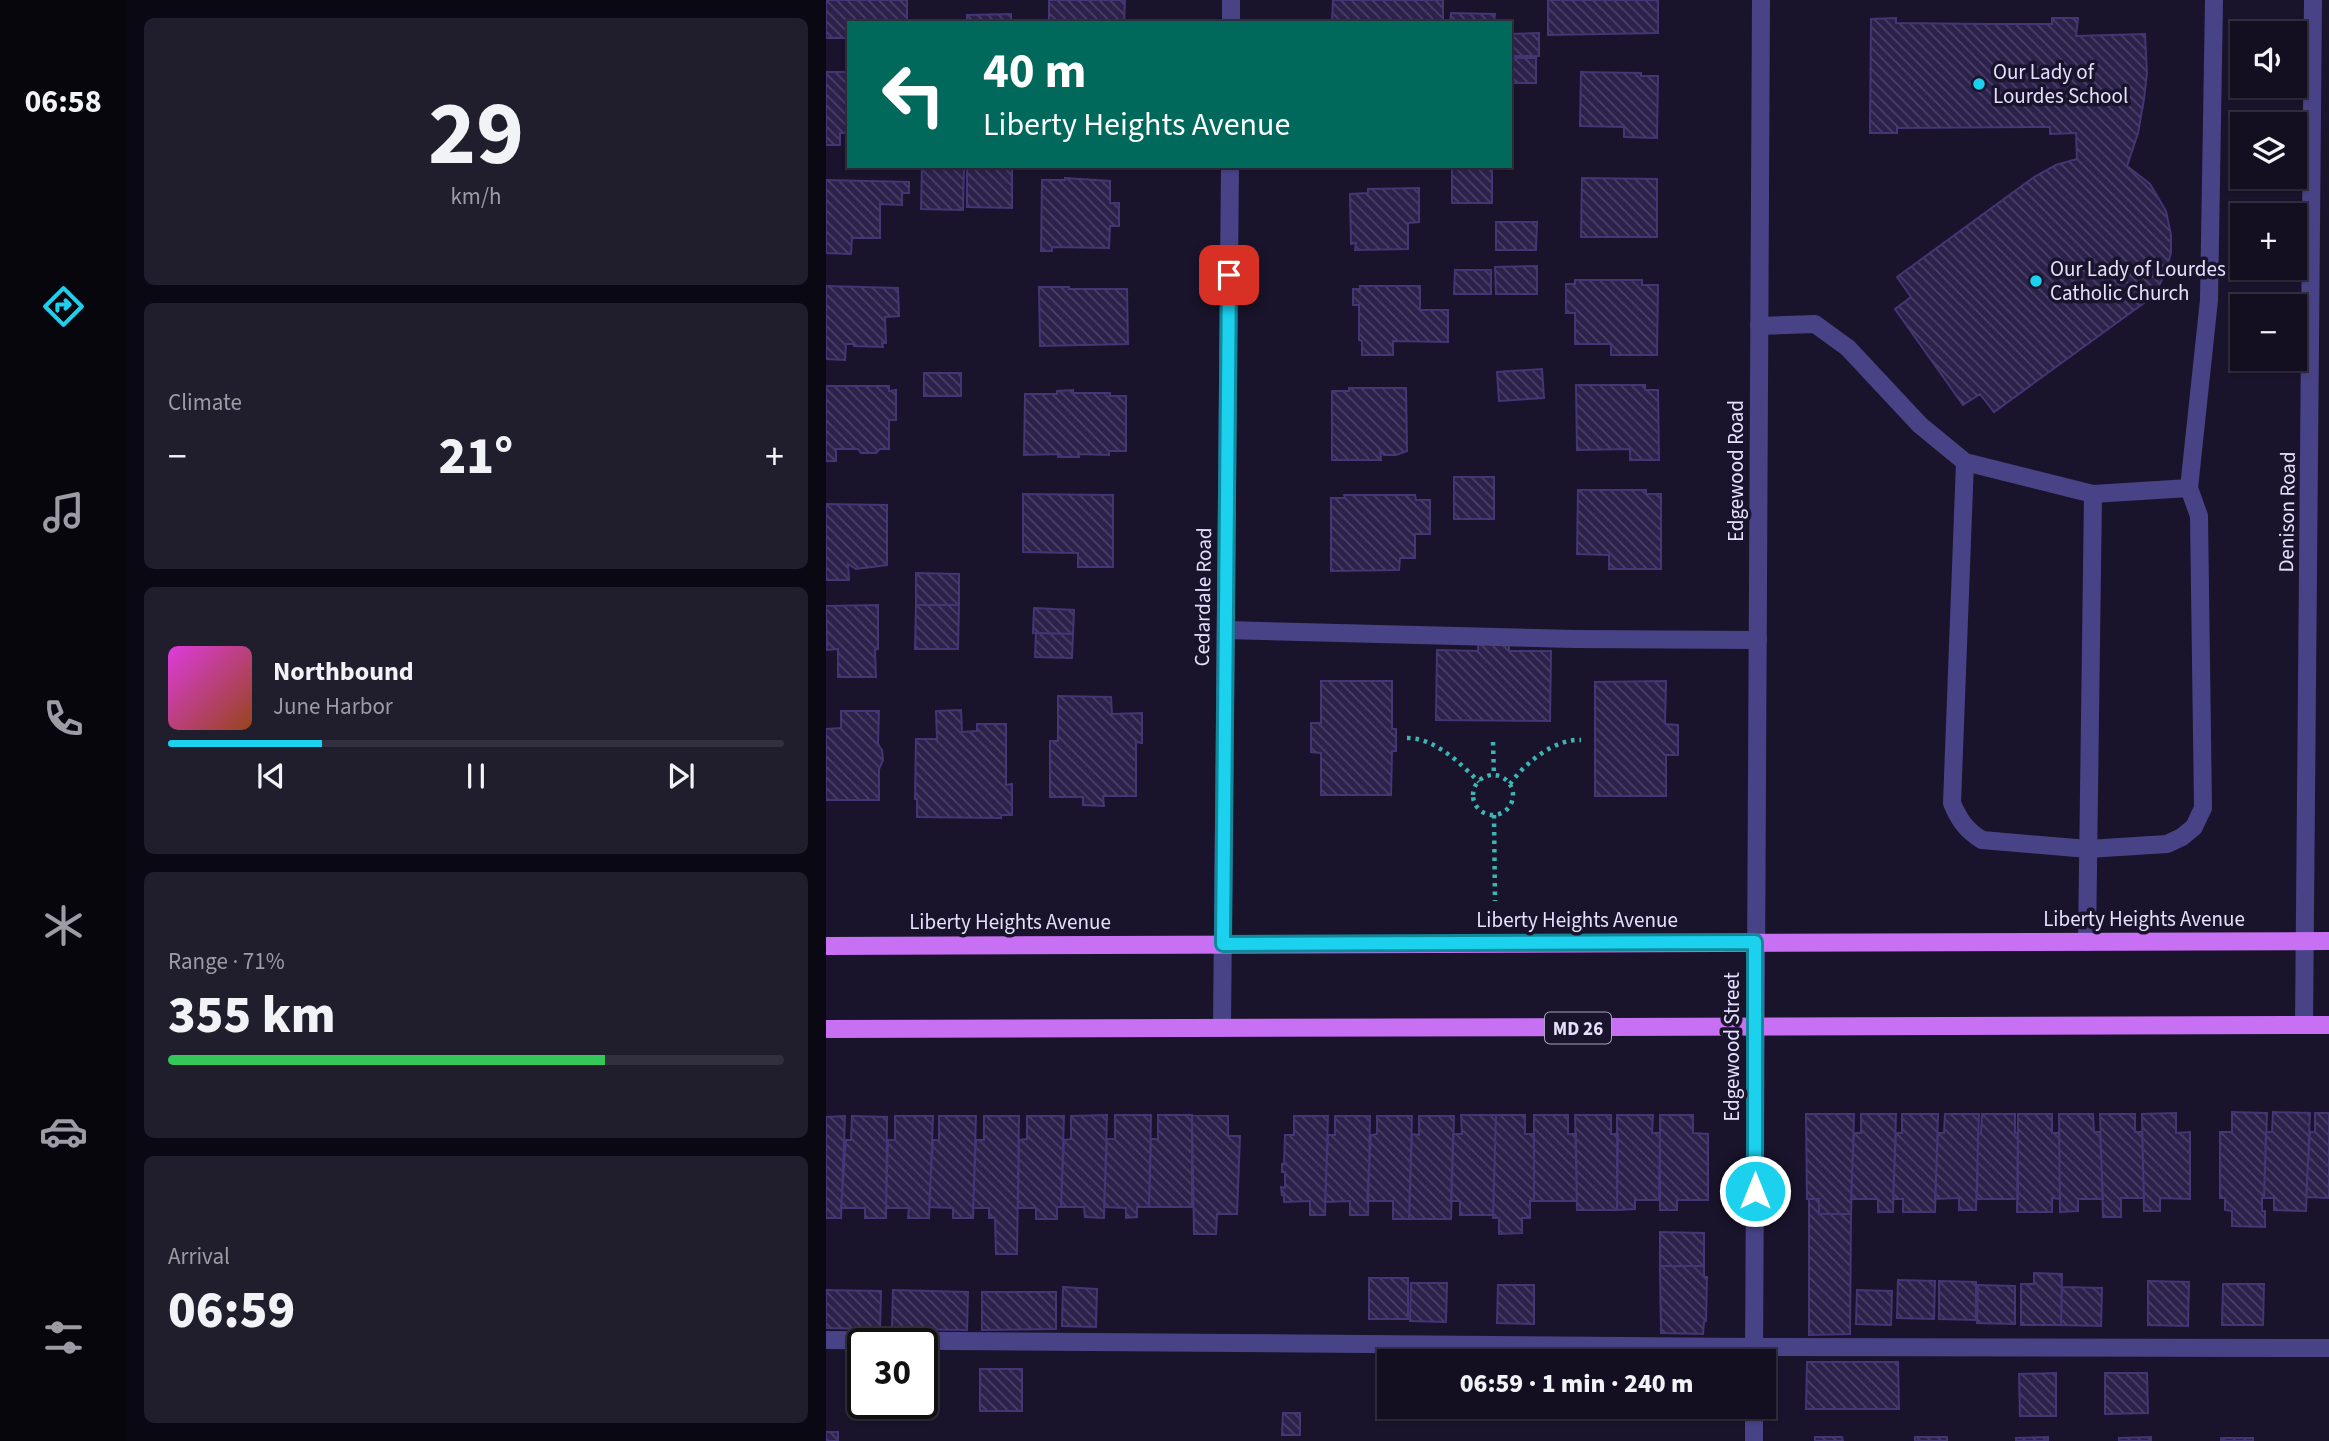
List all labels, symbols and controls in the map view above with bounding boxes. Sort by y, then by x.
map controls [2230,21,2307,371]
button: sound [2230,21,2307,98]
text: 40 m [983,37,1087,107]
icon: left [868,49,959,140]
place label: Our Lady of Lourdes School [1993,57,2128,111]
text: 29 [428,70,524,199]
marker: Our Lady of Lourdes School [1971,76,1987,92]
text: 06:58 [24,79,102,125]
text: Liberty Heights Avenue [983,102,1290,148]
button: layers [2230,112,2307,189]
text: km/h [450,180,502,213]
button: + [2230,203,2307,280]
pin [1199,245,1259,305]
place label: Our Lady of Lourdes Catholic Church [2050,254,2226,308]
icon: arrive [1210,256,1248,294]
marker: Our Lady of Lourdes Catholic Church [2028,273,2044,289]
icon: directions [39,282,88,331]
button: − [2230,294,2307,371]
text: Climate [168,386,242,419]
street label: Edgewood Road [1721,400,1751,542]
text: 21° [439,420,513,494]
text: − [168,430,187,484]
text: + [765,430,784,484]
street label: Denison Road [2271,451,2303,573]
icon: music [39,488,88,537]
street label: Cedardale Road [1187,527,1219,667]
text: Northbound [273,653,414,690]
text: June Harbor [273,690,393,723]
icon: phone [39,694,88,743]
icon: previous [252,757,290,795]
icon: pause [457,757,495,795]
icon: next [662,757,700,795]
icon: climate [39,901,88,950]
street label: Liberty Heights Avenue [2043,904,2245,934]
street label: Liberty Heights Avenue [1476,905,1678,935]
street label: Liberty Heights Avenue [909,907,1111,937]
text: Range · 71% [168,945,285,978]
street label: Edgewood Street [1717,972,1747,1122]
text: 355 km [168,979,336,1053]
road number: MD 26 [1545,1012,1611,1044]
icon: car [39,1107,88,1156]
position arrow [1718,1154,1792,1228]
text: Arrival [168,1240,230,1273]
text: 06:59 [168,1274,295,1348]
icon: filters [39,1313,88,1362]
speed limit sign: 30 [847,1328,938,1419]
text: 06:59 · 1 min · 240 m [1460,1365,1693,1402]

